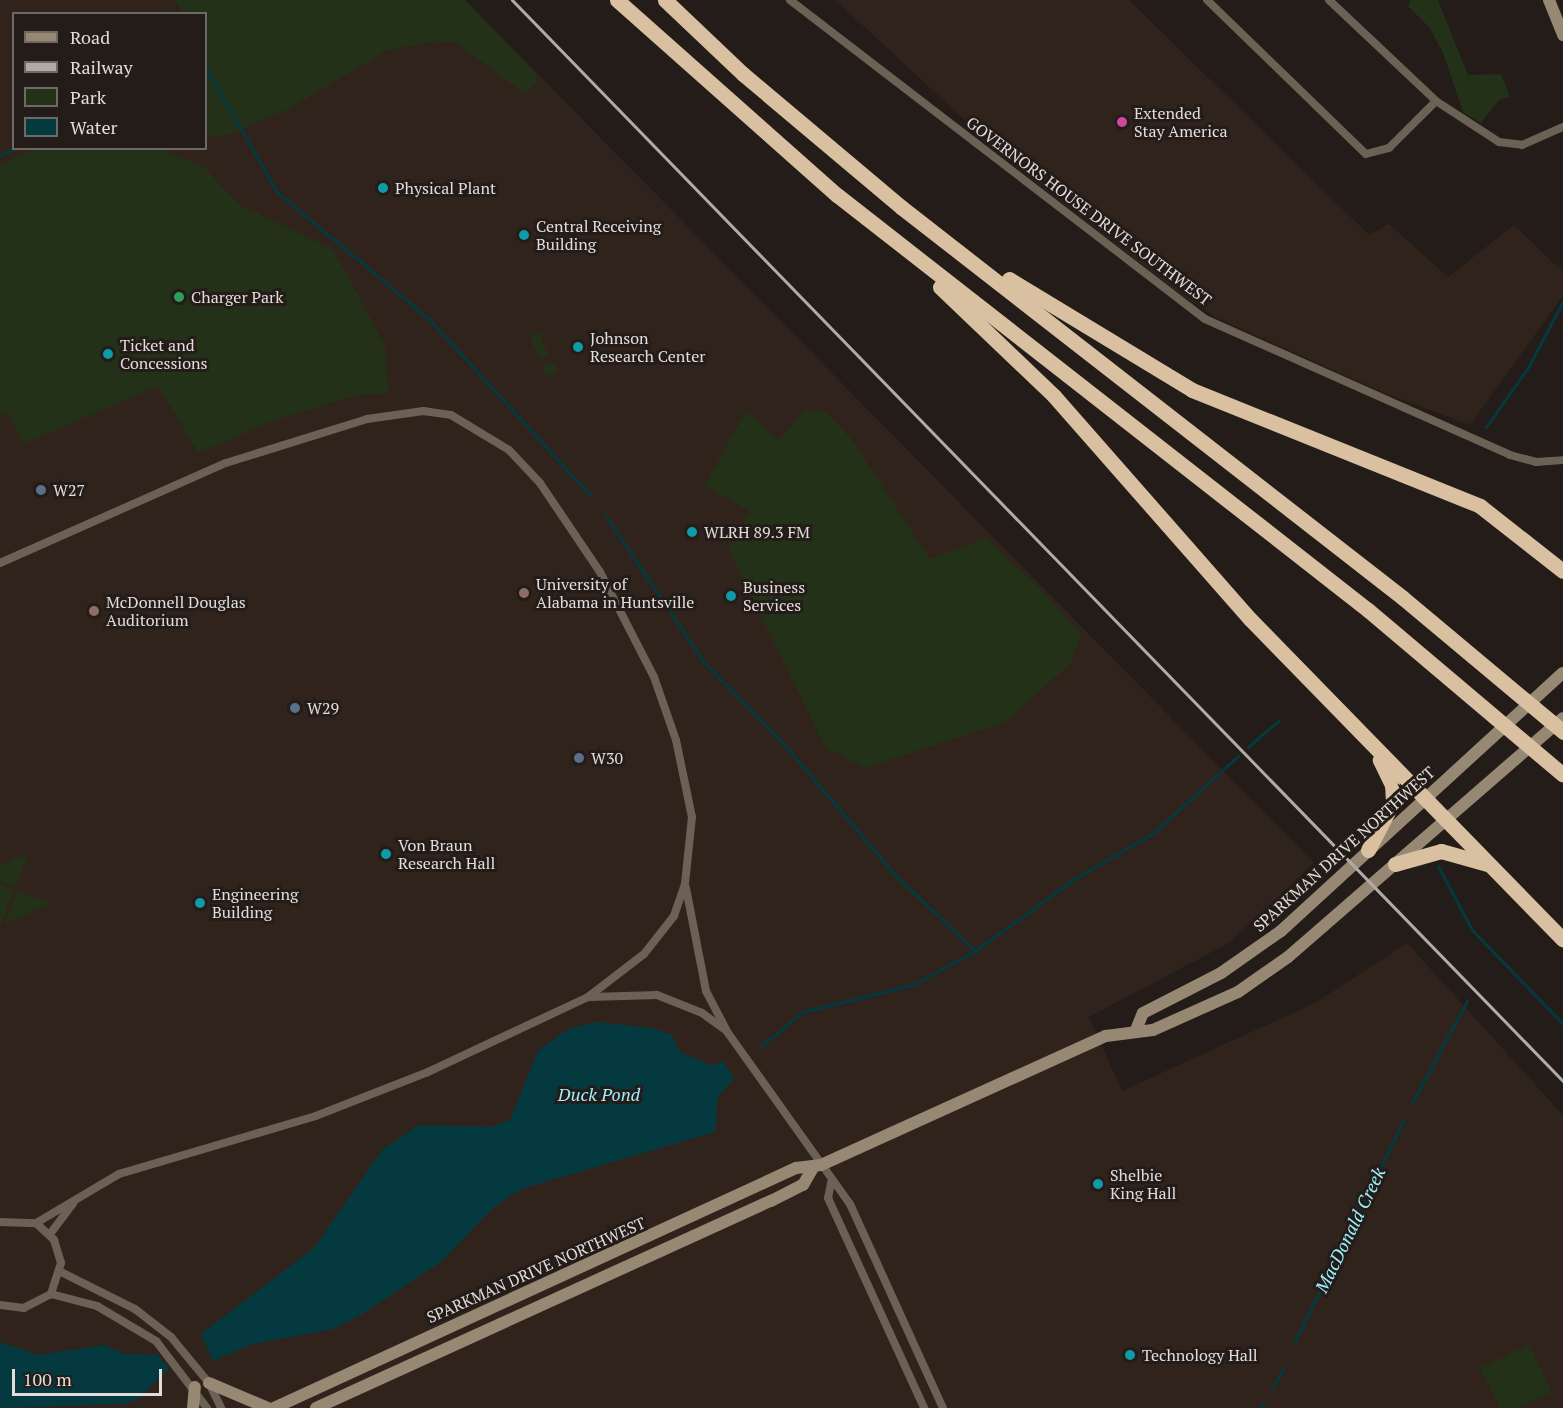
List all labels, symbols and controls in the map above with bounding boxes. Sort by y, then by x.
legend [12,12,207,150]
text: Road [70,25,110,49]
text: Railway [70,55,133,79]
text: Park [70,85,106,109]
place label: Extended Stay America [1134,103,1228,141]
street label: GOVERNORS HOUSE DRIVE SOUTHWEST [963,113,1215,309]
text: Water [70,115,117,139]
marker: Extended Stay America [1115,115,1129,129]
place label: Physical Plant [395,178,496,198]
marker: Physical Plant [376,181,390,195]
place label: Central Receiving Building [536,216,661,254]
marker: Central Receiving Building [517,228,531,242]
place label: Charger Park [191,287,283,307]
marker: Charger Park [172,290,186,304]
place label: Johnson Research Center [590,328,705,366]
place label: Ticket and Concessions [120,335,207,373]
marker: Johnson Research Center [571,340,585,354]
marker: Ticket and Concessions [101,347,115,361]
place label: W27 [53,480,85,500]
marker: W27 [34,483,48,497]
place label: WLRH 89.3 FM [704,522,810,542]
marker: WLRH 89.3 FM [685,525,699,539]
place label: University of Alabama in Huntsville [536,574,694,612]
place label: Business Services [743,577,805,615]
marker: University of Alabama in Huntsville [517,586,531,600]
marker: Business Services [724,589,738,603]
place label: McDonnell Douglas Auditorium [106,592,246,630]
marker: McDonnell Douglas Auditorium [87,604,101,618]
place label: W29 [307,698,339,718]
marker: W29 [288,701,302,715]
place label: W30 [591,748,623,768]
marker: W30 [572,751,586,765]
street label: SPARKMAN DRIVE NORTHWEST [1249,762,1439,936]
place label: Von Braun Research Hall [398,835,495,873]
marker: Von Braun Research Hall [379,847,393,861]
place label: Engineering Building [212,884,299,922]
marker: Engineering Building [193,896,207,910]
water label: Duck Pond [558,1083,640,1105]
water label: MacDonald Creek [1310,1164,1390,1296]
place label: Shelbie King Hall [1110,1165,1176,1203]
marker: Shelbie King Hall [1091,1177,1105,1191]
street label: SPARKMAN DRIVE NORTHWEST [424,1213,648,1327]
place label: Technology Hall [1142,1345,1258,1365]
marker: Technology Hall [1123,1348,1137,1362]
scale bar [15,1357,165,1395]
text: 100 m [23,1367,72,1391]

